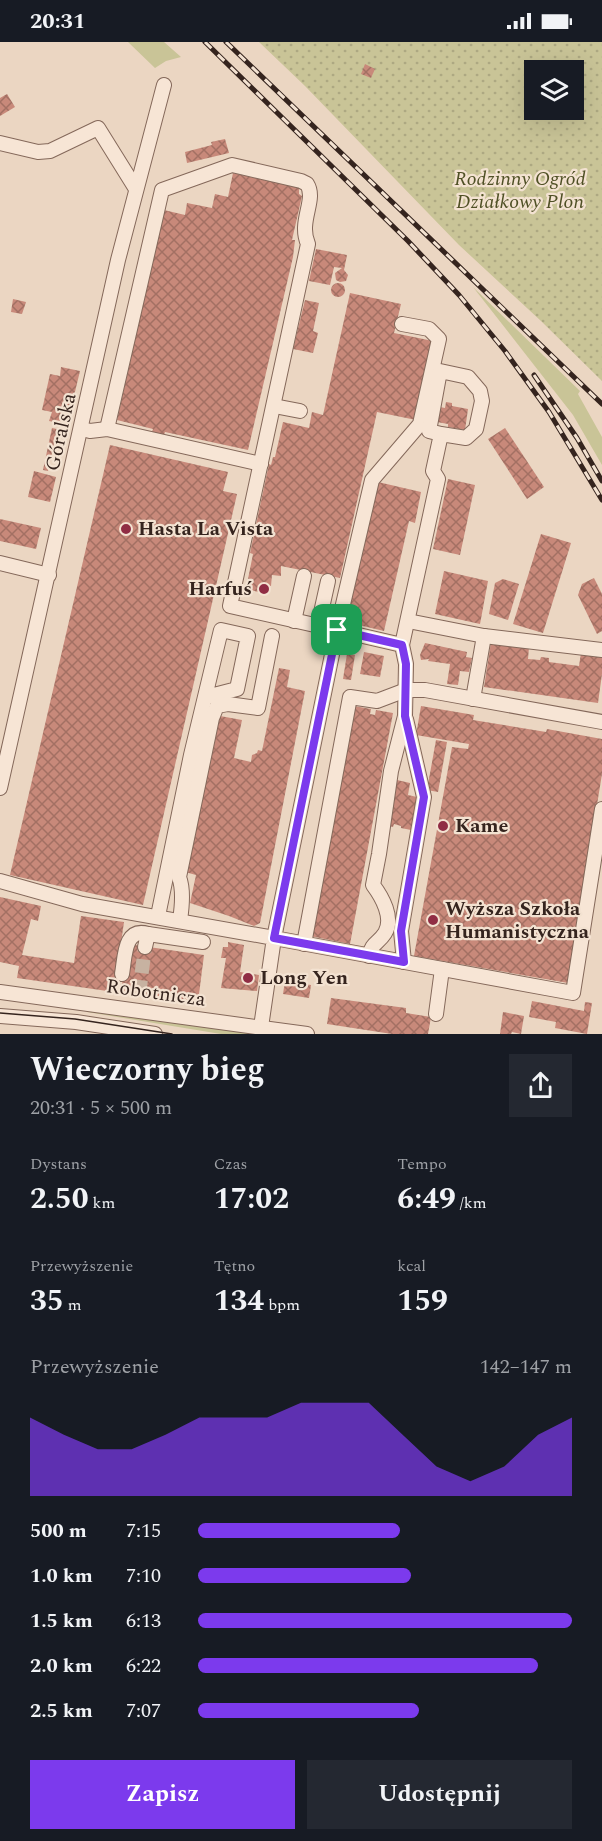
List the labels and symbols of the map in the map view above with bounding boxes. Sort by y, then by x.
park label: Rodzinny Ogród Działkowy Plon [454,164,586,217]
street label: Góralska [37,390,85,474]
place label: Hasta La Vista [138,514,274,544]
marker: Hasta La Vista [119,522,133,536]
place label: Harfuś [188,574,252,604]
marker: Harfuś [257,582,271,596]
pin [311,604,362,655]
place label: Kame [455,811,509,841]
marker: Kame [436,819,450,833]
place label: Wyższa Szkoła Humanistyczna [445,894,590,947]
marker: Wyższa Szkoła Humanistyczna [426,913,440,927]
place label: Long Yen [260,963,348,993]
street label: Robotnicza [104,971,208,1015]
marker: Long Yen [241,971,255,985]

